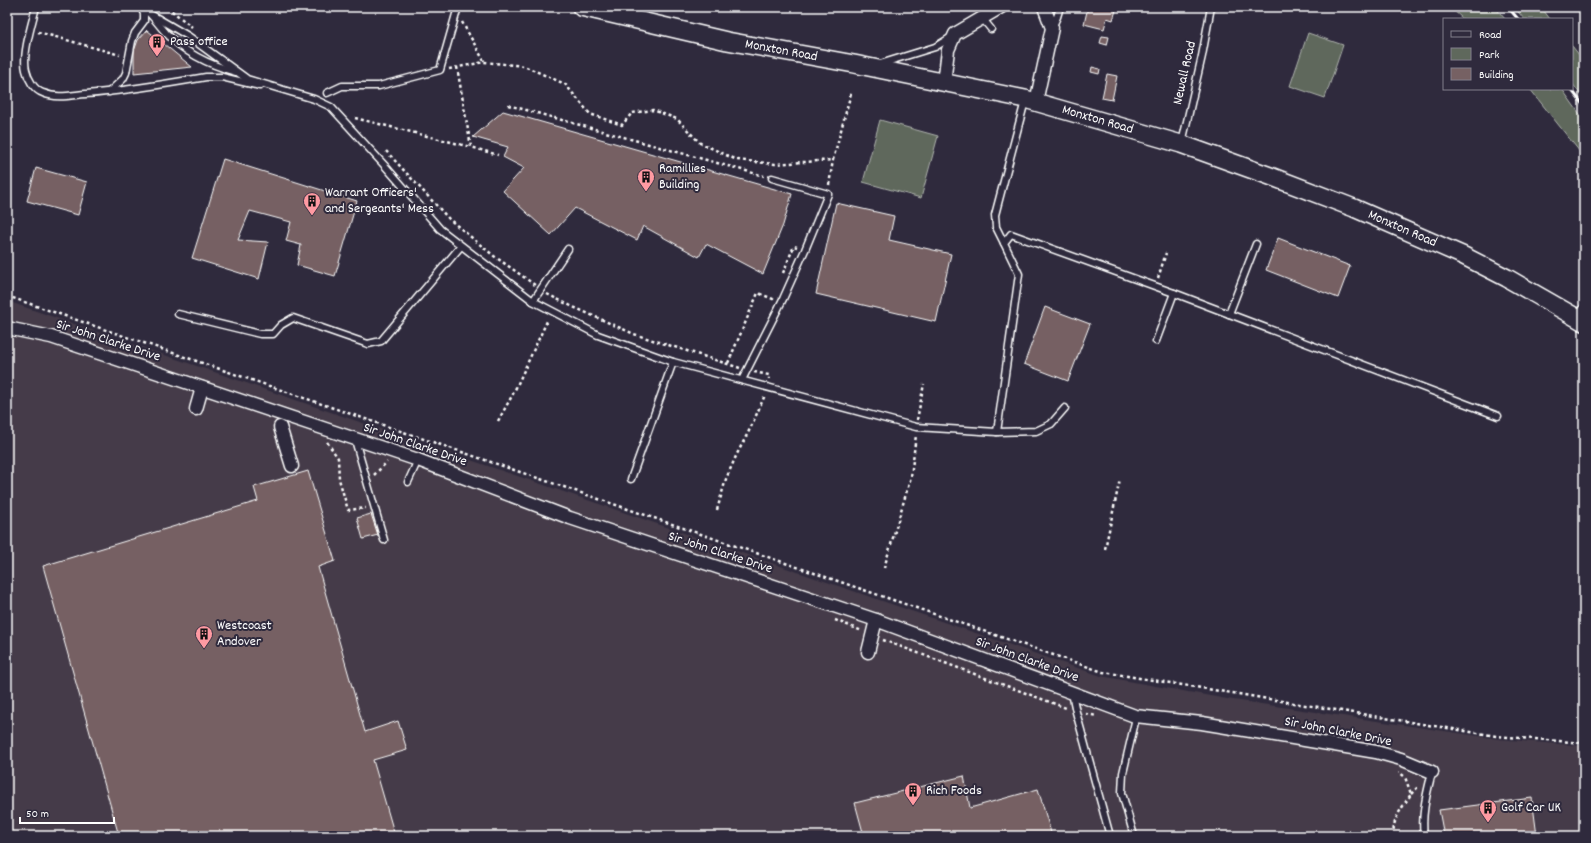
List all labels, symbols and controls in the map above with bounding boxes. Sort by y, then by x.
legend [1443,18,1573,90]
text: Road [1479,27,1501,44]
building icon: Pass office [147,32,167,57]
place label: Pass office [170,32,228,52]
street label: Monxton Road [743,34,819,67]
street label: Newall Road [1168,39,1202,107]
text: Park [1479,47,1500,64]
text: Building [1479,67,1514,84]
street label: Monxton Road [1059,100,1136,140]
place label: Ramillies Building [659,159,706,195]
building icon: Ramillies Building [636,167,656,192]
place label: Warrant Officers' and Sergeants' Mess [325,183,434,219]
building icon: Warrant Officers' and Sergeants' Mess [302,191,322,216]
street label: Monxton Road [1365,205,1440,253]
street label: Sir John Clarke Drive [53,315,163,367]
street label: Sir John Clarke Drive [360,418,470,472]
street label: Sir John Clarke Drive [665,527,775,579]
place label: Westcoast Andover [217,616,272,652]
building icon: Westcoast Andover [194,624,214,649]
street label: Sir John Clarke Drive [973,632,1081,688]
street label: Sir John Clarke Drive [1283,712,1393,752]
building icon: Rich Foods [903,781,923,806]
place label: Rich Foods [926,781,982,801]
building icon: Golf Car UK [1478,798,1498,823]
place label: Golf Car UK [1501,798,1561,818]
scale bar [20,799,114,825]
text: 50 m [26,806,49,823]

